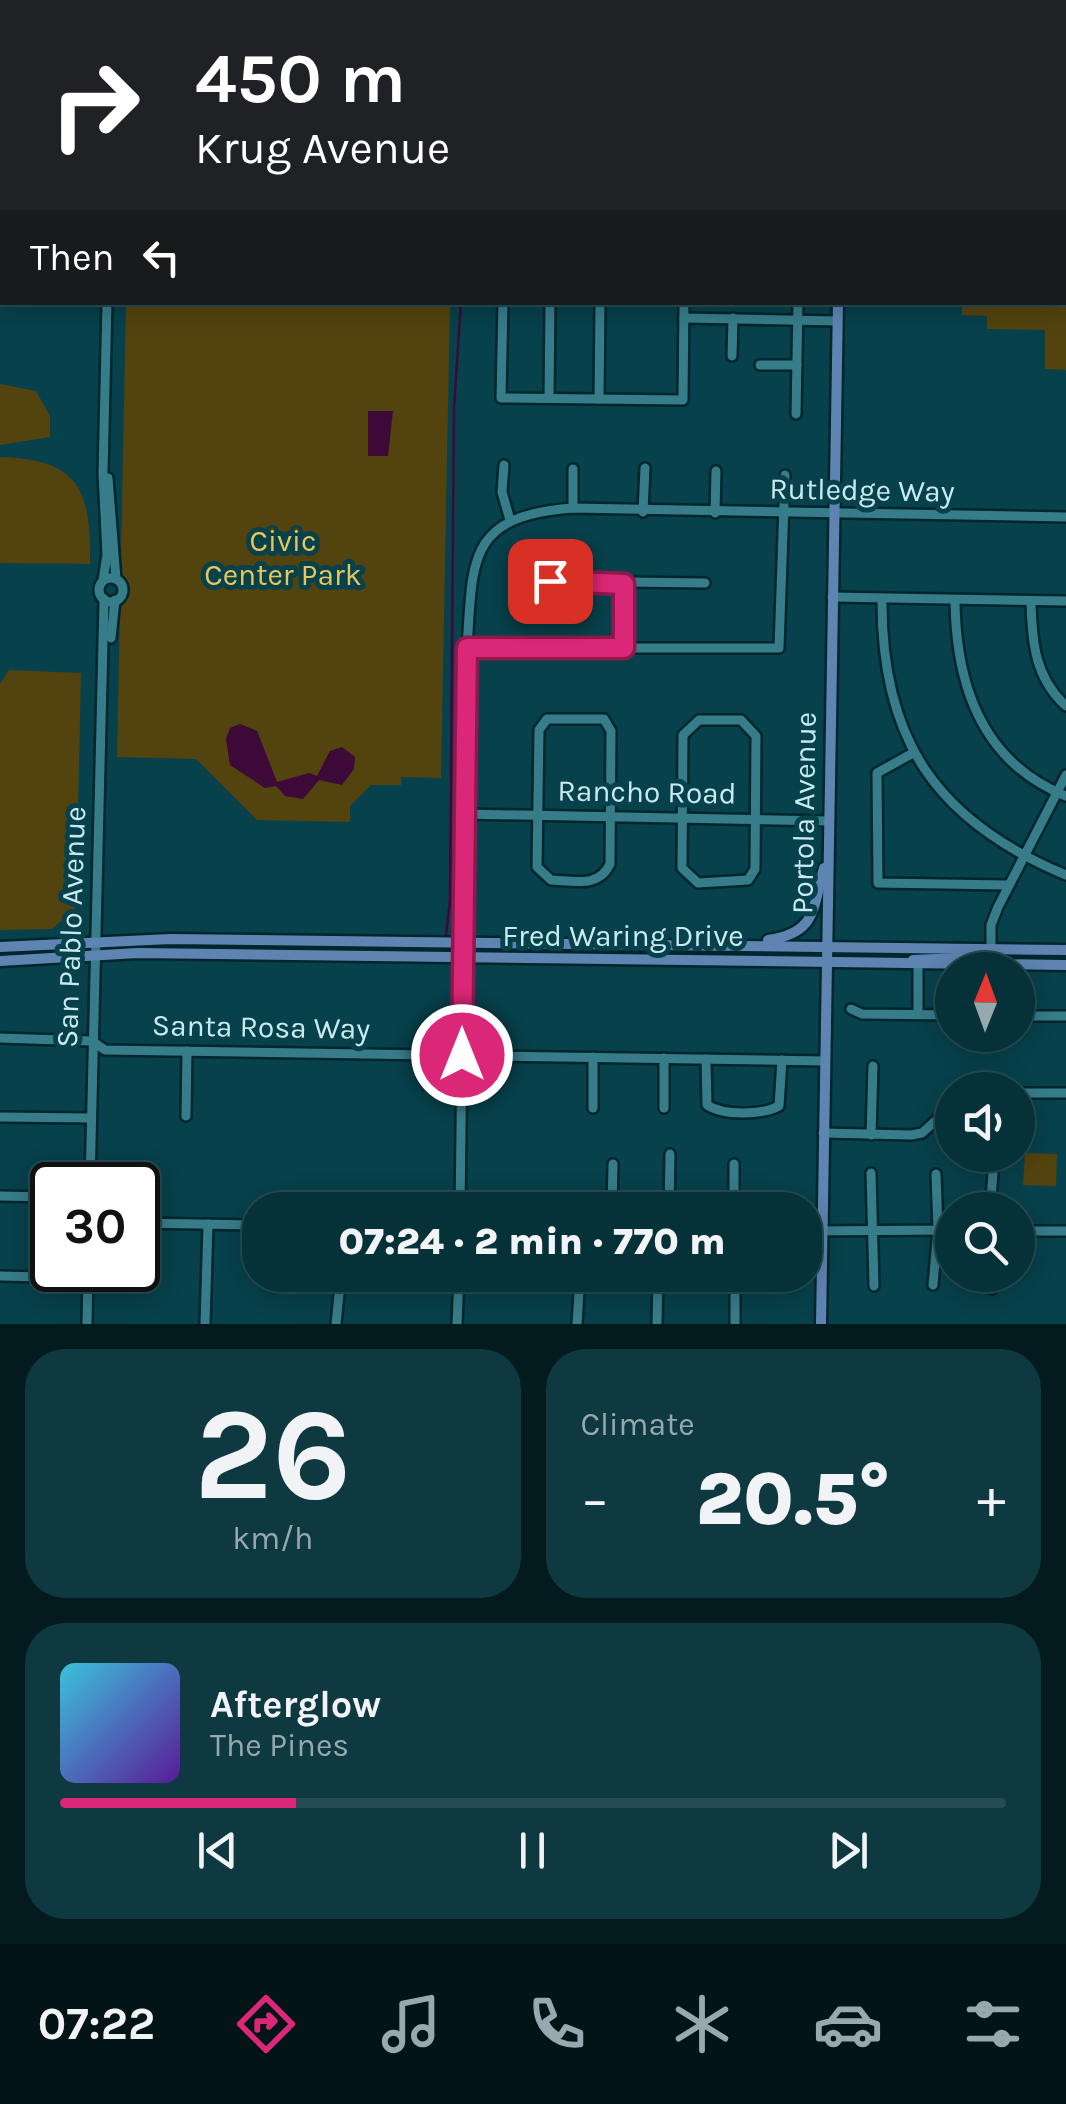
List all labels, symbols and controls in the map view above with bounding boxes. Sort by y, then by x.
text: 450 m [195,38,406,120]
icon: right [30,40,160,170]
text: Krug Avenue [195,122,450,174]
icon: left [134,230,189,285]
text: Then [30,235,114,280]
street label: Rutledge Way [769,470,955,510]
park label: Civic Center Park [204,523,362,593]
pin [508,539,593,624]
icon: arrive [523,554,578,609]
street label: Portola Avenue [784,712,824,914]
street label: Rancho Road [557,772,737,812]
street label: San Pablo Avenue [49,806,93,1048]
street label: Fred Waring Drive [502,918,744,954]
north arrow [935,952,1035,1052]
map controls [935,952,1035,1292]
position arrow [410,1003,514,1107]
street label: Santa Rosa Way [152,1007,370,1047]
button: sound [935,1072,1035,1172]
speed limit sign: 30 [30,1162,160,1292]
button: search [935,1192,1035,1292]
text: 07:24 · 2 min · 770 m [338,1219,726,1264]
text: 26 [194,1379,352,1531]
text: Climate [581,1406,695,1443]
text: 20.5° [696,1455,891,1543]
text: − [581,1467,609,1531]
text: + [977,1467,1006,1531]
text: km/h [232,1520,313,1557]
text: Afterglow [210,1682,381,1727]
text: The Pines [210,1727,349,1764]
icon: previous [190,1823,245,1878]
icon: pause [505,1823,560,1878]
icon: next [821,1823,876,1878]
icon: directions [231,1989,301,2059]
icon: music [376,1989,446,2059]
icon: phone [522,1989,592,2059]
icon: climate [667,1989,737,2059]
icon: car [813,1989,883,2059]
icon: filters [958,1989,1028,2059]
text: 07:22 [38,1998,155,2050]

